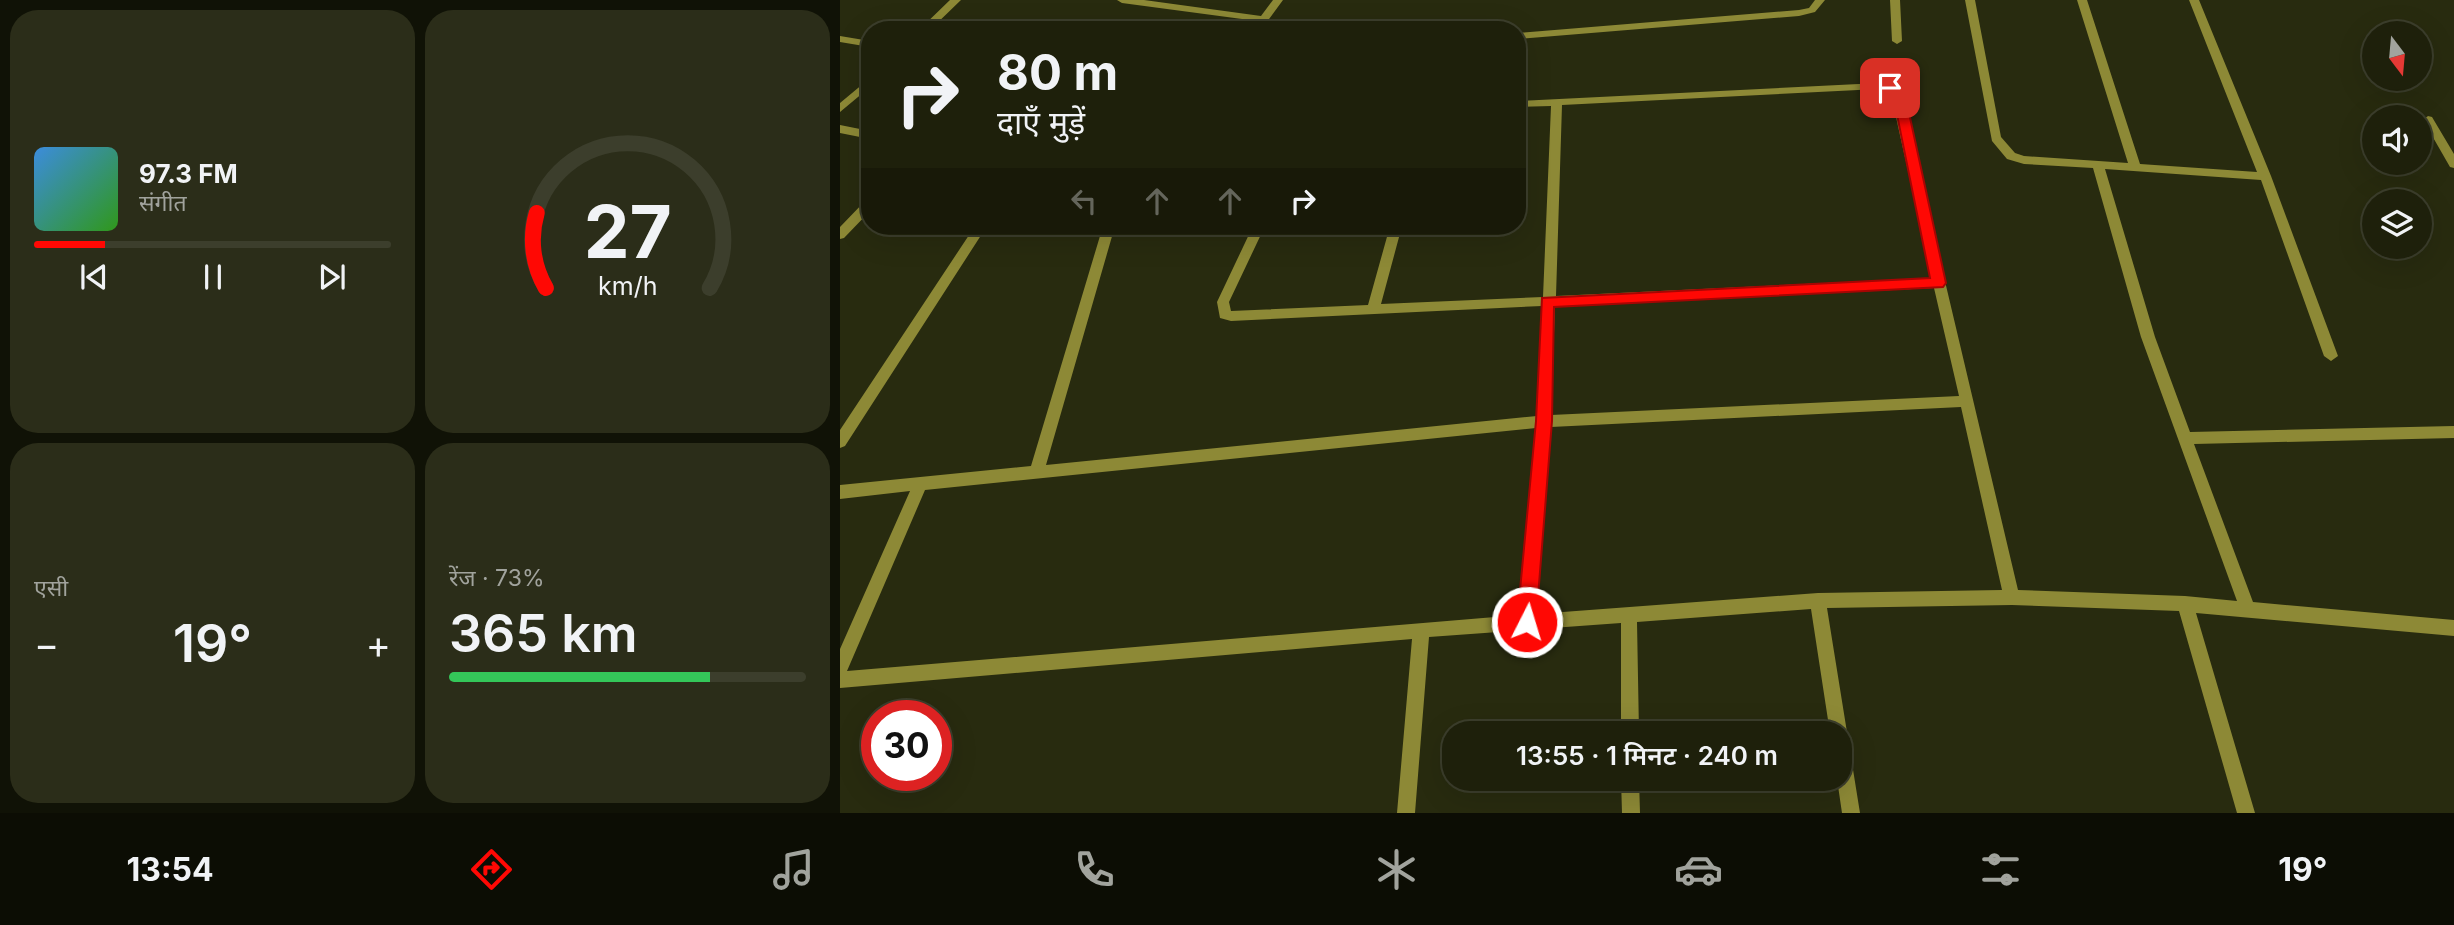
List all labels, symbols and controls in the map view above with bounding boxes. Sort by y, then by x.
north arrow [2362,21,2432,91]
map controls [2362,21,2432,259]
text: 80 m [997,43,1118,102]
icon: right [882,49,973,140]
pin [1860,58,1920,118]
icon: arrive [1871,69,1909,107]
text: दाएँ मुड़ें [997,103,1085,142]
button: sound [2362,105,2432,175]
text: 97.3 FM [139,158,238,189]
icon: left [1065,182,1103,220]
icon: ahead [1138,182,1176,220]
icon: ahead [1211,182,1249,220]
icon: right [1284,182,1322,220]
text: 27 [583,187,672,276]
text: संगीत [139,189,187,217]
button: layers [2362,189,2432,259]
icon: previous [75,258,113,296]
icon: pause [194,258,232,296]
icon: next [313,258,351,296]
text: km/h [598,271,657,301]
text: रेंज · 73% [449,564,544,592]
text: एसी [34,574,68,602]
position arrow [1490,585,1564,659]
text: 365 km [449,602,638,665]
text: 19° [173,612,252,675]
text: − [34,621,59,667]
text: + [366,621,391,667]
speed limit sign: 30 [861,700,952,791]
text: 13:55 · 1 मिनट · 240 m [1516,740,1778,771]
icon: directions [467,845,516,894]
icon: music [769,845,818,894]
icon: phone [1070,845,1119,894]
icon: climate [1372,845,1421,894]
icon: car [1674,845,1723,894]
icon: filters [1976,845,2025,894]
text: 13:54 [126,850,214,889]
text: 19° [2278,850,2327,889]

